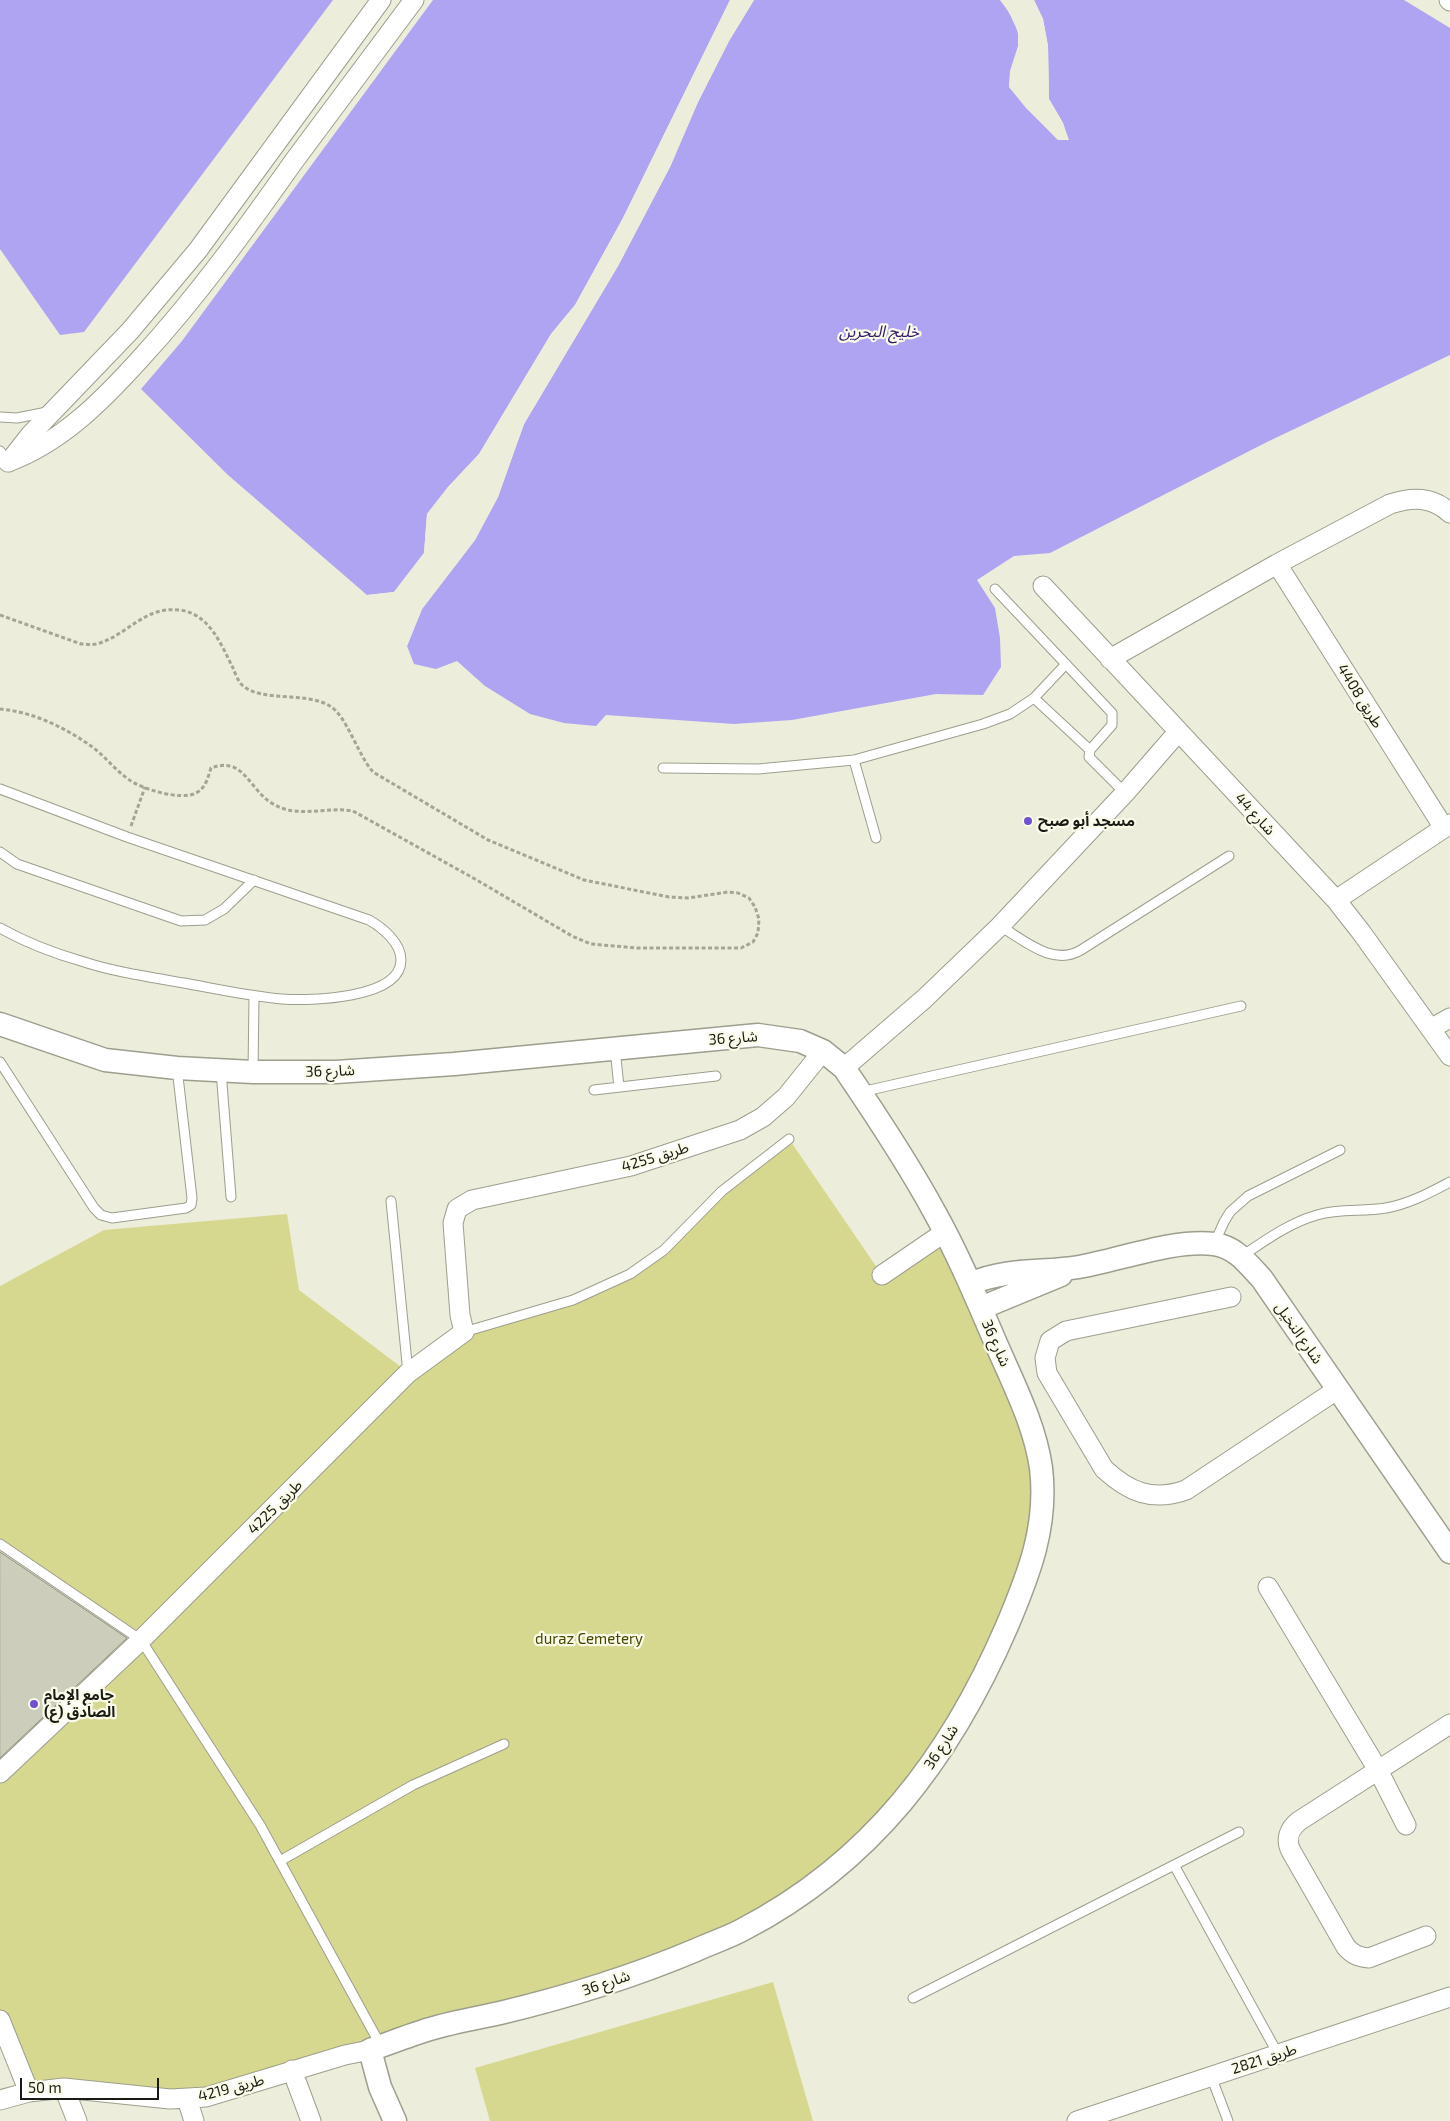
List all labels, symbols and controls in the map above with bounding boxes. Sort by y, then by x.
water label: خليج البحرين [839,322,919,342]
street label: طريق 4408 [1333,661,1387,731]
street label: شارع 44 [1231,789,1279,839]
place label: مسجد أبو صبح [1038,812,1135,830]
marker: مسجد أبو صبح [1022,815,1034,827]
street label: شارع 36 [708,1027,758,1049]
street label: شارع 36 [305,1061,355,1081]
street label: طريق 4255 [619,1138,691,1176]
street label: شارع النخيل [1271,1299,1327,1367]
street label: شارع 36 [978,1317,1014,1369]
street label: طريق 4225 [244,1476,306,1538]
park label: duraz Cemetery [535,1630,643,1648]
place label: جامع الإمام الصادق (ع) [44,1686,115,1721]
marker: جامع الإمام الصادق (ع) [28,1698,40,1710]
street label: شارع 36 [920,1721,962,1773]
street label: شارع 36 [580,1966,632,2000]
street label: طريق 2821 [1229,2040,1299,2078]
scale bar [22,2068,161,2100]
street label: طريق 4219 [196,2071,266,2105]
text: 50 m [28,2078,62,2096]

